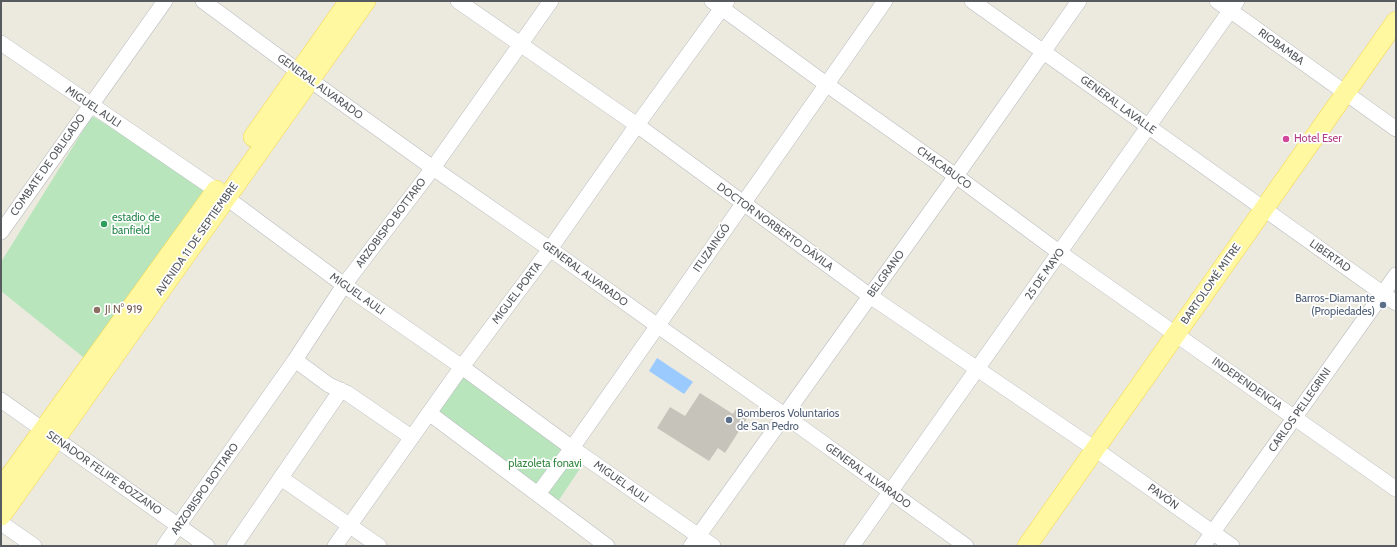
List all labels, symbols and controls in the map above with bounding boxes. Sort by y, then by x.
street label: RIOBAMBA [1255,26,1307,68]
street label: GENERAL ALVARADO [275,51,365,123]
street label: GENERAL LAVALLE [1078,73,1158,137]
street label: MIGUEL AULI [63,84,123,130]
street label: COMBATE DE OBLIGADO [8,111,88,219]
place label: Hotel Eser [1294,132,1342,146]
marker: Hotel Eser [1281,134,1291,144]
street label: CHACABUCO [914,144,974,192]
street label: ARZOBISPO BOTTARO [353,176,429,270]
street label: AVENIDA 11 DE SEPTIEMBRE [153,180,241,298]
street label: DOCTOR NORBERTO DÁVILA [714,180,836,274]
place label: estadio de banfield [112,211,160,237]
marker: estadio de banfield [99,219,109,229]
street label: ITUZAINGÓ [691,221,733,275]
street label: LIBERTAD [1307,237,1353,275]
street label: GENERAL ALVARADO [540,238,630,310]
street label: BARTOLOMÉ MITRE [1178,241,1244,327]
street label: 25 DE MAYO [1022,246,1068,302]
street label: BELGRANO [865,248,907,300]
street label: MIGUEL PORTA [489,259,545,327]
street label: MIGUEL AULI [327,270,387,318]
place label: Barros-Diamante (Propiedades) [1295,292,1375,318]
marker: Barros-Diamante (Propiedades) [1378,300,1388,310]
place label: JI N° 919 [105,303,143,317]
marker: JI N° 919 [92,305,102,315]
street label: INDEPENDENCIA [1209,355,1285,413]
street label: CARLOS PELLEGRINI [1266,365,1334,455]
place label: Bomberos Voluntarios de San Pedro [737,407,839,433]
marker: Bomberos Voluntarios de San Pedro [724,415,734,425]
street label: SENADOR FELIPE BOZZANO [44,428,164,518]
street label: GENERAL ALVARADO [823,440,913,512]
street label: ARZOBISPO BOTTARO [168,441,242,537]
park label: plazoleta fonavi [508,457,582,471]
street label: MIGUEL AULI [591,458,651,506]
street label: PAVÓN [1145,481,1181,513]

